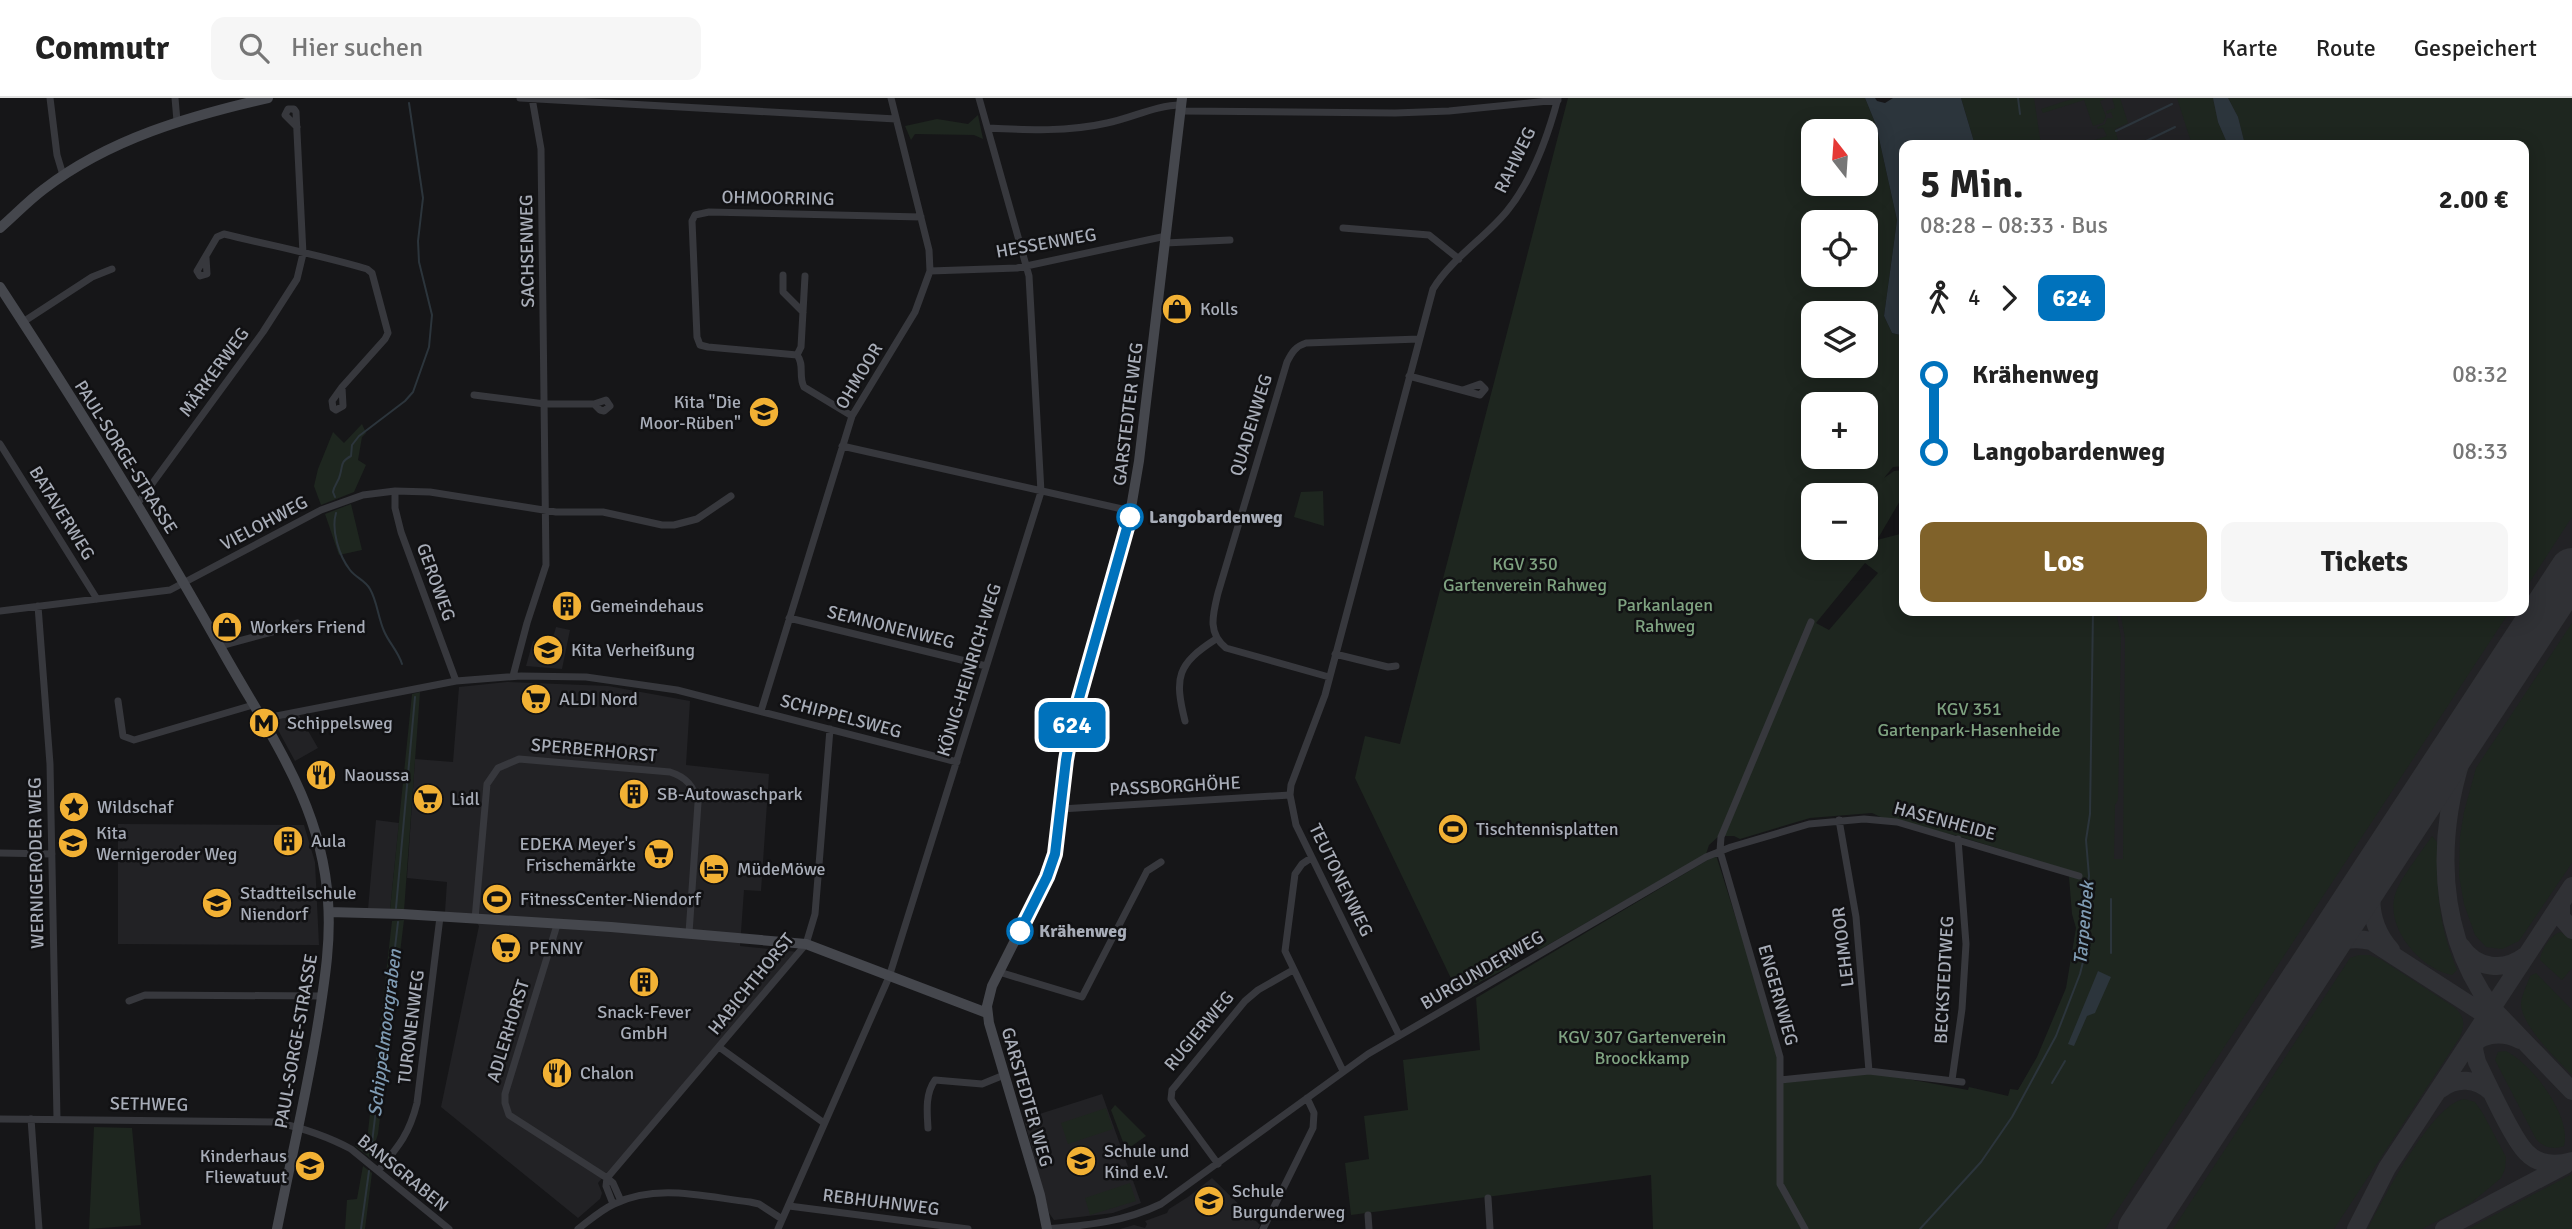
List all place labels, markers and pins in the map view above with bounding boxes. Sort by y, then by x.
shop icon: Kolls [1160,292,1194,326]
place label: Kolls [1200,298,1238,320]
place label: Kita "Die Moor-Rüben" [639,391,741,434]
school or university icon: Kita "Die Moor-Rüben" [747,395,781,429]
marker: Langobardenweg [1117,504,1143,530]
place label: Langobardenweg [1149,506,1283,528]
building icon: Gemeindehaus [550,589,584,623]
place label: Gemeindehaus [590,595,704,617]
shop icon: Workers Friend [210,610,244,644]
place label: Workers Friend [250,616,366,638]
school or university icon: Kita Verheißung [531,633,565,667]
place label: Kita Verheißung [571,639,695,661]
supermarket icon: ALDI Nord [519,682,553,716]
place label: ALDI Nord [559,688,638,710]
metro station icon: Schippelsweg [247,706,281,740]
place label: Schippelsweg [287,712,393,734]
restaurant icon: Naoussa [304,758,338,792]
place label: Naoussa [344,764,409,786]
building icon: SB-Autowaschpark [617,777,651,811]
supermarket icon: Lidl [411,782,445,816]
place label: SB-Autowaschpark [657,783,803,805]
place label: Lidl [451,788,480,810]
place icon: Wildschaf [57,790,91,824]
place label: Wildschaf [97,796,174,818]
sports icon: Tischtennisplatten [1436,812,1470,846]
place label: Tischtennisplatten [1476,818,1618,840]
place label: Kita Wernigeroder Weg [96,822,237,865]
building icon: Aula [271,824,305,858]
school or university icon: Kita Wernigeroder Weg [56,826,90,860]
place label: Aula [311,830,346,852]
place label: EDEKA Meyer's Frischemärkte [520,833,636,876]
supermarket icon: EDEKA Meyer's Frischemärkte [642,837,676,871]
hotel icon: MüdeMöwe [697,852,731,886]
place label: MüdeMöwe [737,858,825,880]
place label: Stadtteilschule Niendorf [240,882,357,925]
sports icon: FitnessCenter-Niendorf [480,882,514,916]
school or university icon: Stadtteilschule Niendorf [200,886,234,920]
place label: FitnessCenter-Niendorf [520,888,702,910]
marker: Krähenweg [1007,918,1033,944]
place label: Krähenweg [1039,920,1127,942]
supermarket icon: PENNY [489,931,523,965]
place label: PENNY [529,937,583,959]
building icon: Snack-Fever GmbH [627,965,661,999]
place label: Snack-Fever GmbH [597,1001,691,1044]
restaurant icon: Chalon [540,1056,574,1090]
place label: Chalon [580,1062,634,1084]
place label: Schule und Kind e.V. [1104,1140,1189,1183]
school or university icon: Schule und Kind e.V. [1064,1144,1098,1178]
place label: Kinderhaus Fliewatuut [200,1145,287,1188]
school or university icon: Kinderhaus Fliewatuut [293,1149,327,1183]
place label: Schule Burgunderweg [1232,1180,1345,1223]
school or university icon: Schule Burgunderweg [1192,1184,1226,1218]

